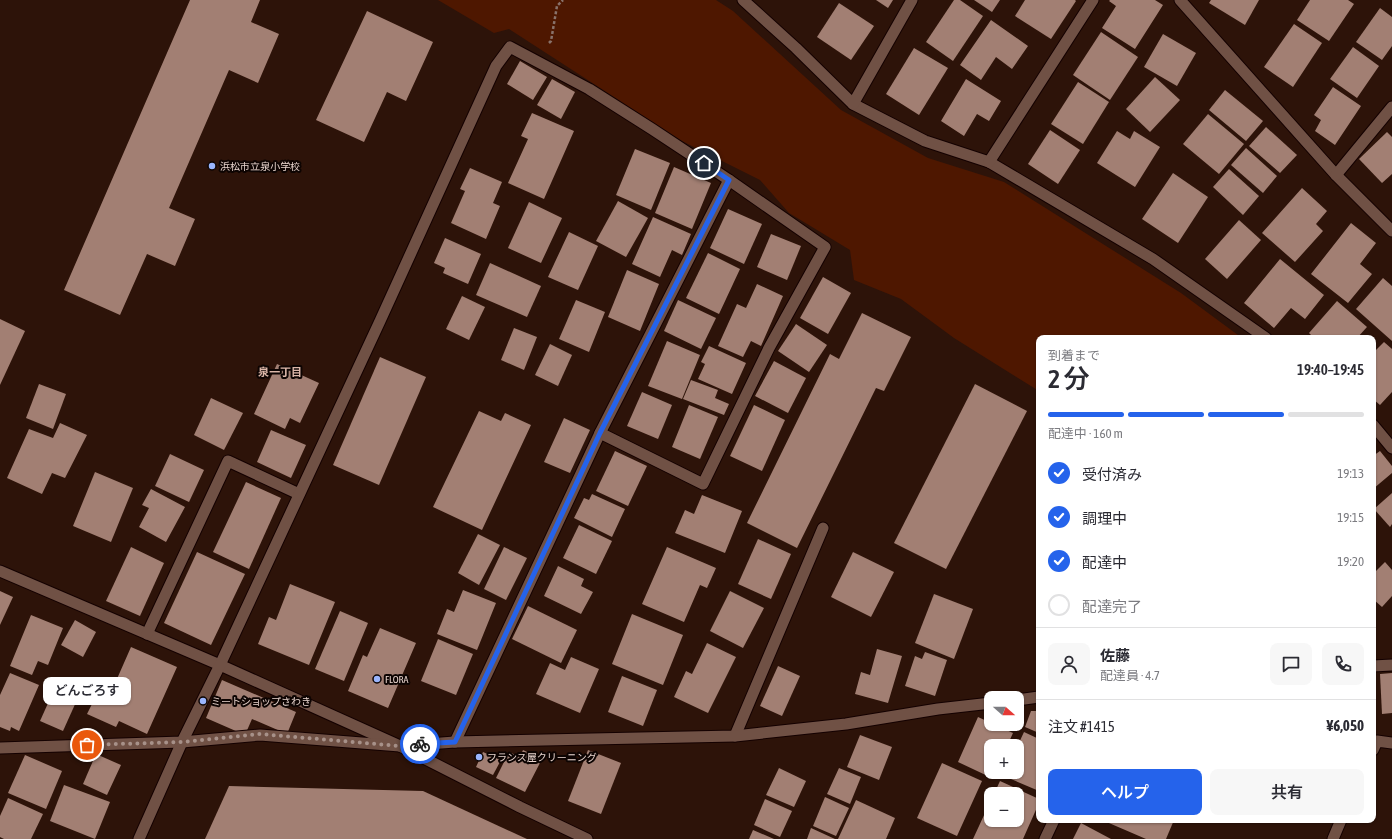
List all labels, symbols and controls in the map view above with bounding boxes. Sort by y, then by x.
pin [687,146,721,180]
icon: home [693,152,715,174]
marker: 浜松市立泉小学校 [207,161,217,171]
place label: 浜松市立泉小学校 [220,161,300,172]
text: 到着まで [1048,348,1100,363]
text: 19:40–19:45 [1297,361,1364,378]
text: 2 分 [1048,364,1090,394]
district label: 泉一丁目 [258,366,302,378]
text: 配達中 · 160 m [1048,426,1123,441]
icon: check [1048,462,1070,484]
text: 受付済み [1082,466,1142,483]
text: 19:13 [1337,466,1364,481]
icon: check [1048,506,1070,528]
text: 調理中 [1082,510,1127,527]
text: 19:15 [1337,510,1364,525]
icon: check [1048,550,1070,572]
text: 配達中 [1082,554,1127,571]
text: 19:20 [1337,554,1364,569]
text: 配達完了 [1082,598,1142,615]
button: person [1048,643,1090,685]
button: chat [1270,643,1312,685]
button: phone [1322,643,1364,685]
text: 佐藤 [1100,647,1130,664]
text: 配達員 · 4.7 [1100,668,1160,683]
marker: FLORA [372,674,382,684]
place label: FLORA [385,674,409,685]
callout: どんごろす [43,677,131,705]
text: どんごろす [54,683,120,698]
north arrow [984,691,1024,731]
map controls [984,691,1024,827]
marker: ミートショップさわき [198,696,208,706]
place label: ミートショップさわき [211,696,311,707]
text: ¥6,050 [1326,717,1364,734]
text: 注文 #1415 [1048,718,1115,735]
courier [400,724,440,764]
pin [70,728,104,762]
icon: bike [409,733,431,755]
icon: bag [76,734,98,756]
button: + [984,739,1024,779]
marker: フランス屋クリーニング [474,752,484,762]
place label: フランス屋クリーニング [487,752,597,763]
button: ヘルプ [1048,769,1202,815]
button: 共有 [1210,769,1364,815]
button: − [984,787,1024,827]

